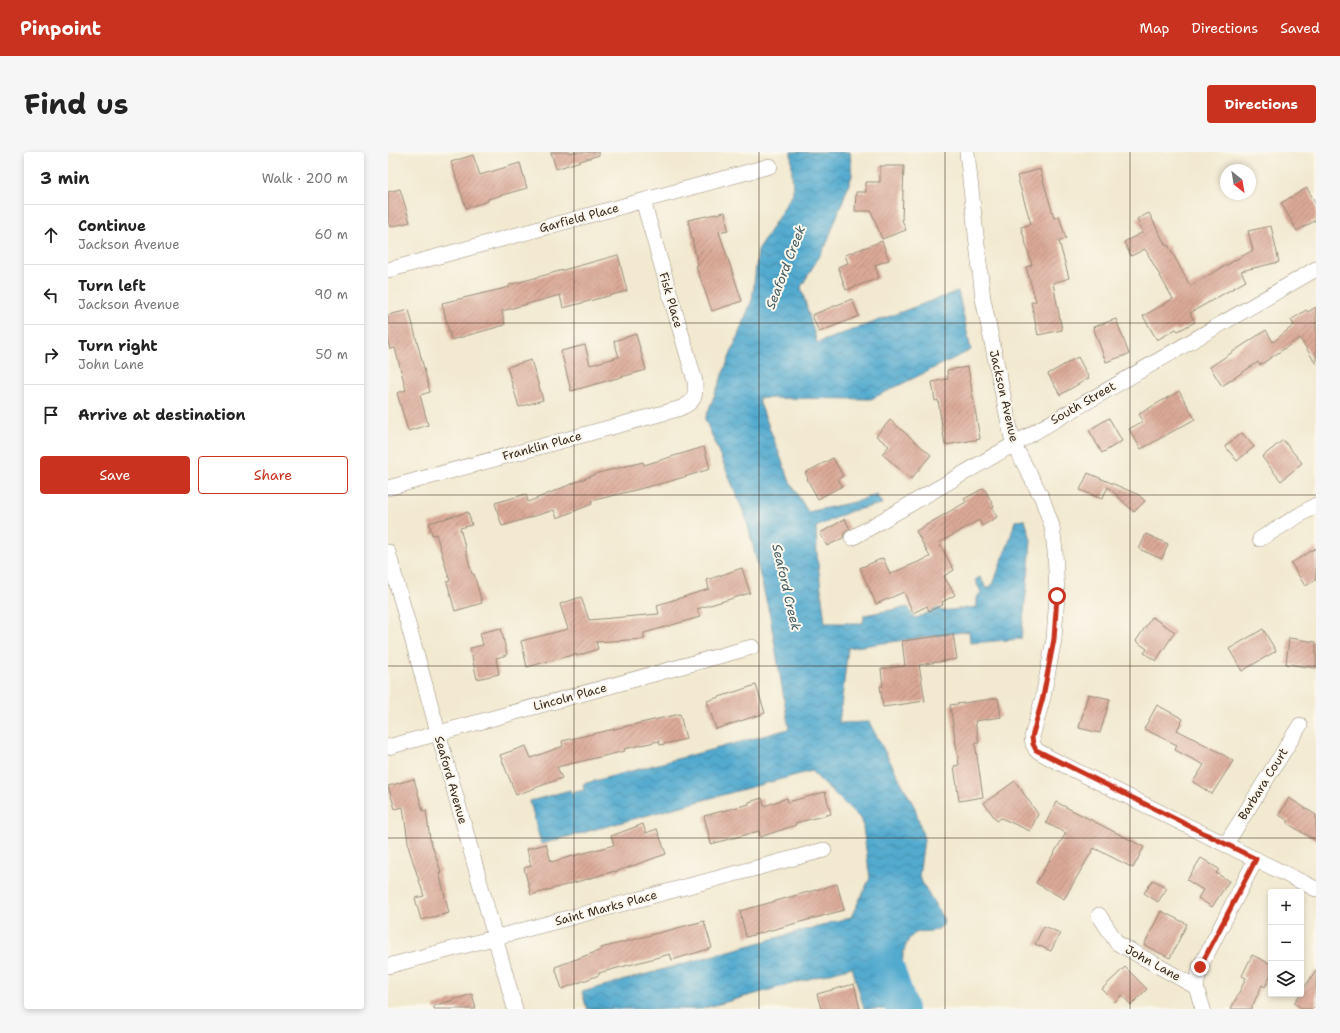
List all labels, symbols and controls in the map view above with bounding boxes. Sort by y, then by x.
text: Pinpoint [20,16,101,41]
text: Map [1140,19,1170,37]
text: Directions [1192,19,1258,37]
text: Saved [1280,19,1320,37]
text: Find us [24,85,129,123]
button: Directions [1207,85,1316,123]
north arrow [1220,164,1256,200]
text: 3 min [40,167,90,189]
text: Walk · 200 m [262,170,348,187]
street label: Garfield Place [537,200,621,236]
text: Continue [78,216,146,236]
water label: Seaford Creek [762,222,809,311]
icon: ahead [40,224,62,246]
text: 60 m [315,226,348,243]
text: Jackson Avenue [78,236,180,253]
street label: Fisk Place [655,270,687,330]
text: Turn left [78,276,146,296]
icon: left [40,284,62,306]
text: 90 m [314,286,348,303]
text: Jackson Avenue [78,296,180,313]
text: Turn right [78,336,158,356]
icon: right [40,344,62,366]
text: 50 m [315,346,348,363]
street label: Jackson Avenue [986,349,1022,444]
text: John Lane [78,356,144,373]
street label: South Street [1048,378,1118,428]
icon: arrive [40,404,62,426]
text: Arrive at destination [78,405,246,425]
street label: Franklin Place [501,428,584,464]
button: Save [40,456,190,494]
button: Share [198,456,348,494]
water label: Seaford Creek [768,542,805,633]
route start [1048,587,1066,605]
street label: Lincoln Place [532,679,609,714]
street label: Seaford Avenue [431,734,471,826]
street label: Barbara Court [1234,745,1292,823]
street label: Saint Marks Place [553,887,659,929]
map controls [1268,889,1304,997]
button: + [1268,889,1304,925]
button: − [1268,925,1304,961]
street label: John Lane [1122,941,1184,985]
route end [1191,958,1209,976]
button: layers [1268,961,1304,997]

